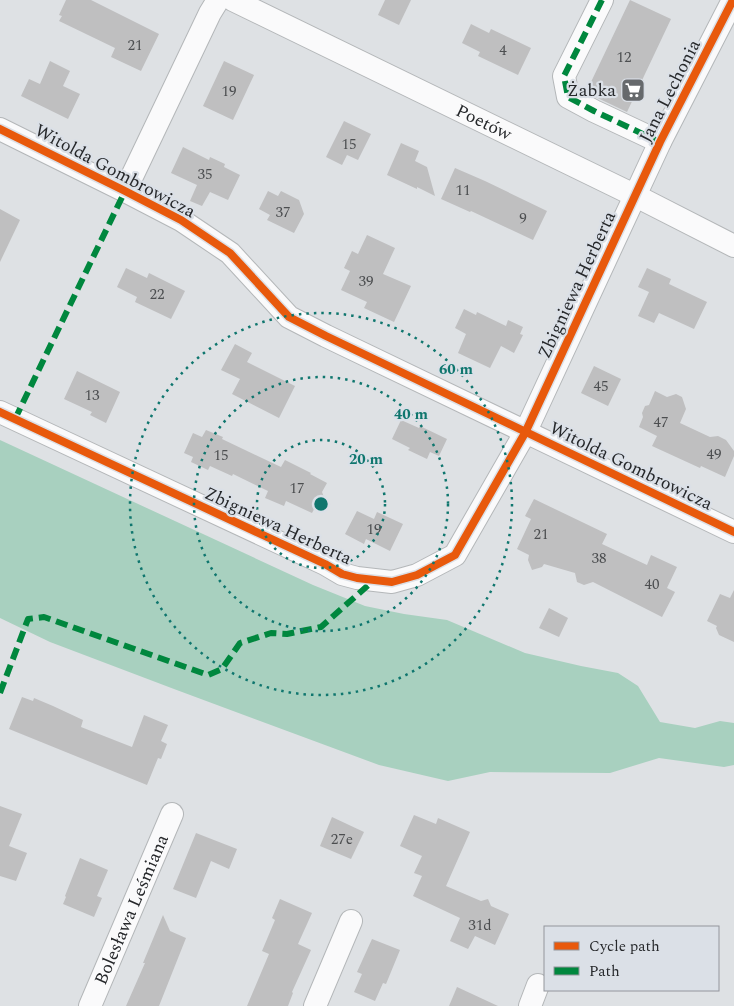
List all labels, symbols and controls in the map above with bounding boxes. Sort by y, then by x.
house number: 21 [127,34,143,57]
street label: Jana Lechonia [632,34,708,147]
house number: 4 [499,39,507,62]
house number: 12 [616,46,632,69]
place label: Żabka [567,77,616,104]
supermarket icon: Żabka [620,77,646,103]
house number: 19 [221,80,237,103]
street label: Poetów [451,97,517,147]
street label: Witolda Gombrowicza [30,117,201,225]
house number: 15 [341,133,357,156]
house number: 35 [197,163,213,186]
house number: 11 [455,179,471,202]
house number: 37 [275,201,291,224]
house number: 9 [519,207,527,230]
street label: Zbigniewa Herberta [531,207,623,363]
house number: 39 [358,270,374,293]
house number: 22 [149,283,165,306]
text: 60 m [439,358,474,381]
house number: 45 [593,375,609,398]
house number: 13 [84,384,100,407]
text: 40 m [394,403,429,426]
house number: 47 [653,411,669,434]
street label: Witolda Gombrowicza [545,415,718,517]
house number: 49 [706,443,722,466]
house number: 15 [213,444,229,467]
text: 20 m [349,448,384,471]
house number: 17 [289,477,305,500]
street label: Zbigniewa Herberta [200,480,356,572]
centre of rings [312,495,330,513]
house number: 19 [366,518,382,541]
house number: 21 [533,523,549,546]
house number: 38 [591,547,607,570]
house number: 40 [644,573,660,596]
house number: 27e [331,828,353,851]
street label: Bolesława Leśmiana [87,830,175,989]
house number: 31d [468,914,492,937]
legend [544,926,719,991]
text: Cycle path [589,935,660,958]
text: Path [589,960,620,983]

